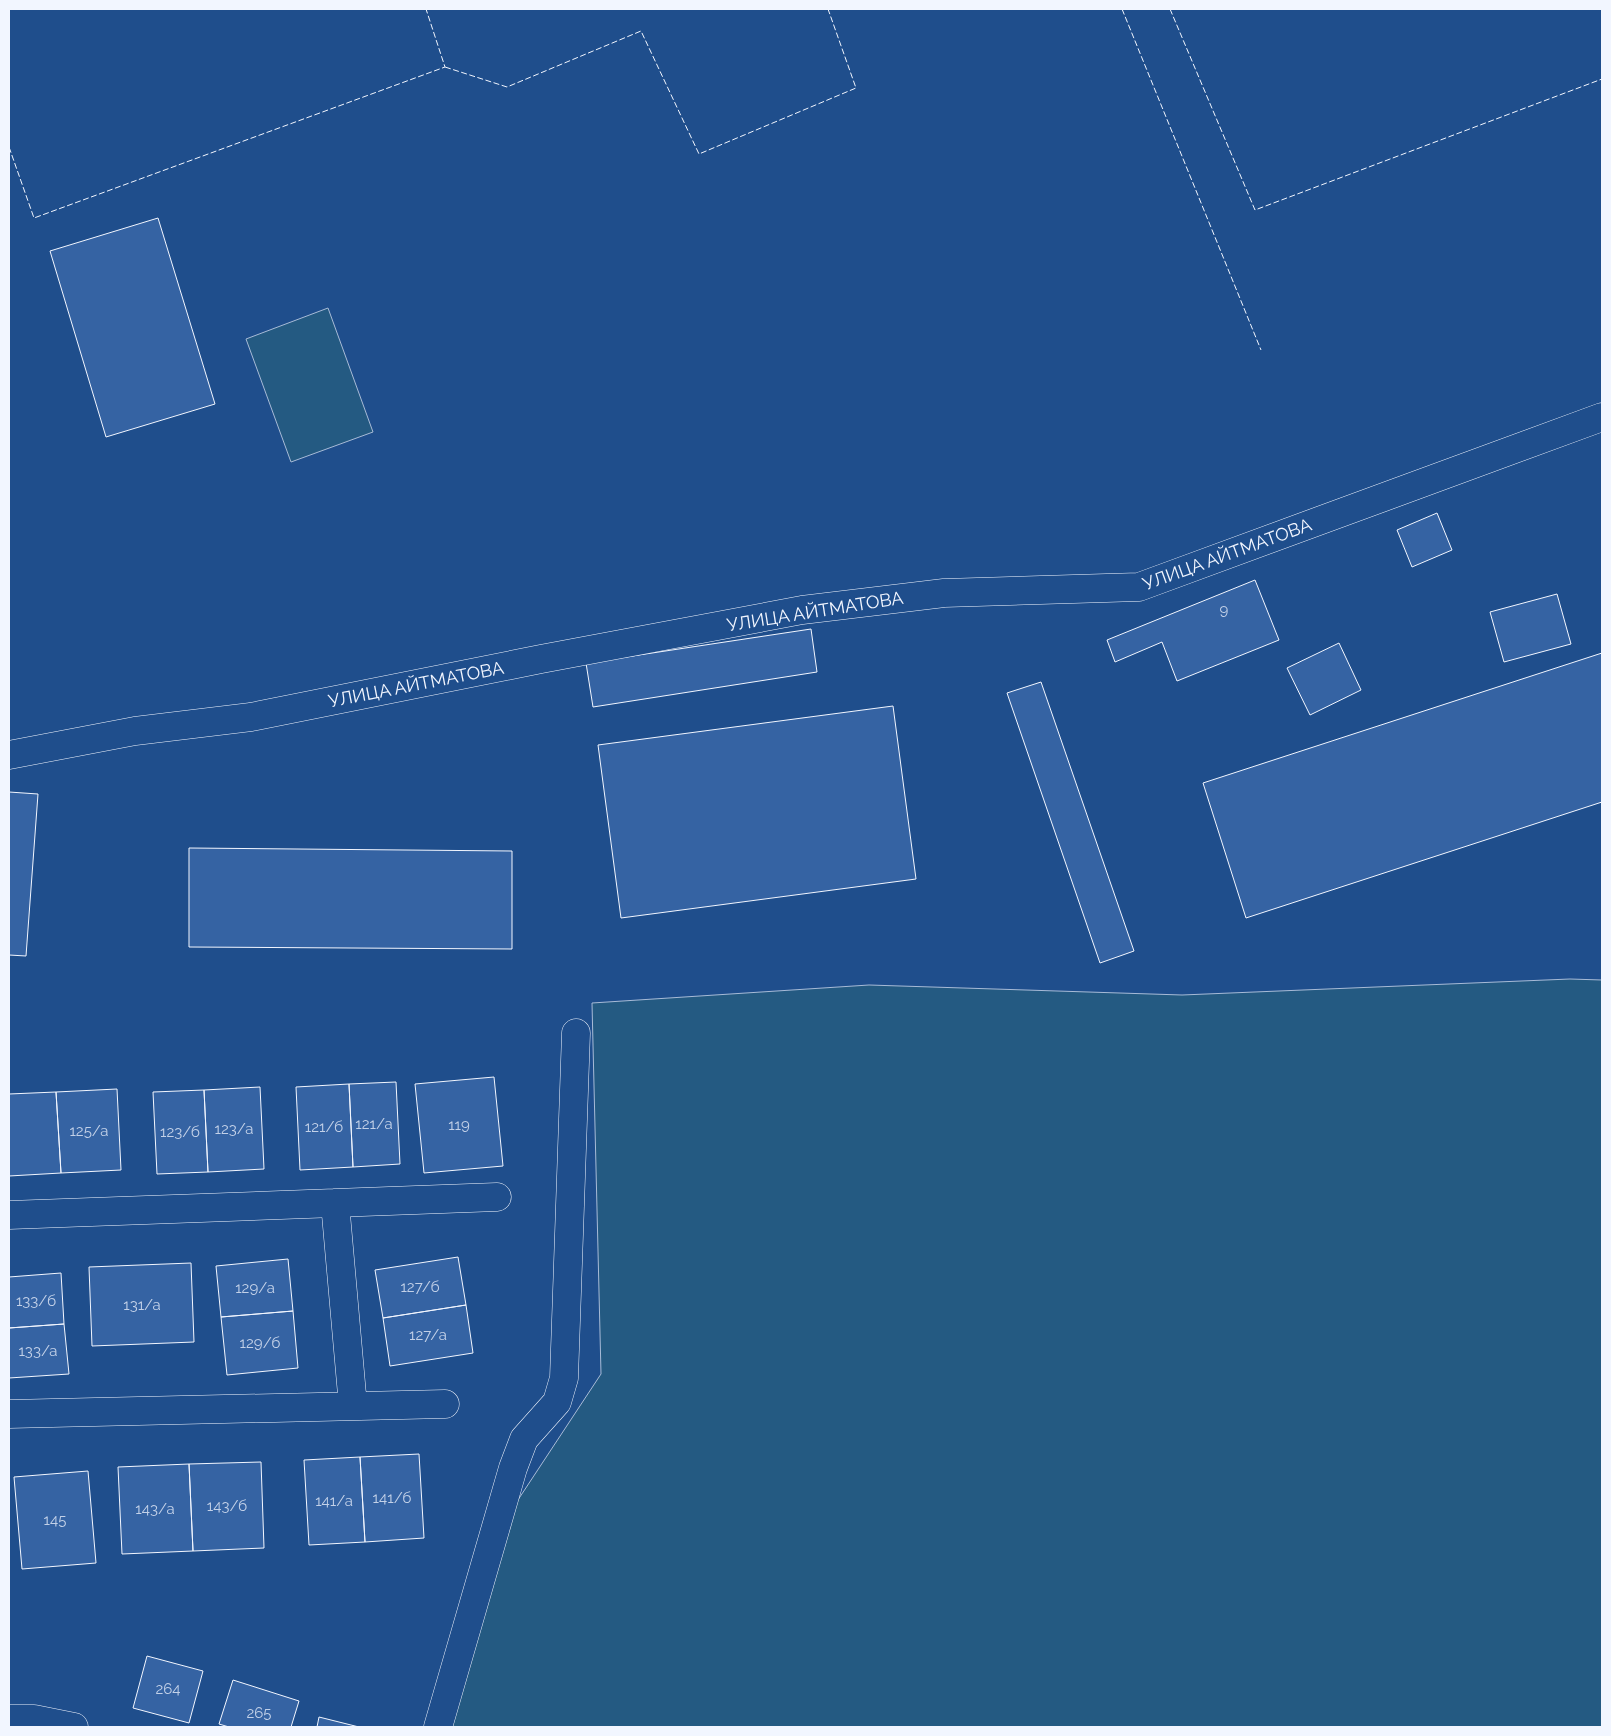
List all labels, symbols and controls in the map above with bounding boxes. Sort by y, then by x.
street label: УЛИЦА АЙТМАТОВА [1140,514,1314,594]
street label: УЛИЦА АЙТМАТОВА [725,587,905,635]
house number: 9 [1220,601,1229,619]
street label: УЛИЦА АЙТМАТОВА [327,657,505,711]
house number: 121/а [355,1115,393,1133]
house number: 119 [448,1116,470,1134]
house number: 121/б [305,1118,343,1136]
house number: 123/а [215,1120,253,1138]
house number: 125/а [69,1122,109,1140]
house number: 123/б [160,1123,200,1141]
house number: 127/б [400,1278,440,1296]
house number: 129/а [235,1279,275,1297]
house number: 133/б [16,1292,56,1310]
house number: 131/а [123,1296,161,1314]
house number: 127/а [409,1326,447,1344]
house number: 129/б [240,1334,280,1352]
house number: 133/а [18,1342,58,1360]
house number: 141/б [373,1489,411,1507]
house number: 141/а [315,1492,353,1510]
house number: 143/б [207,1497,247,1515]
house number: 143/а [135,1500,175,1518]
house number: 145 [44,1511,66,1529]
house number: 264 [155,1680,181,1698]
house number: 265 [246,1704,272,1722]

